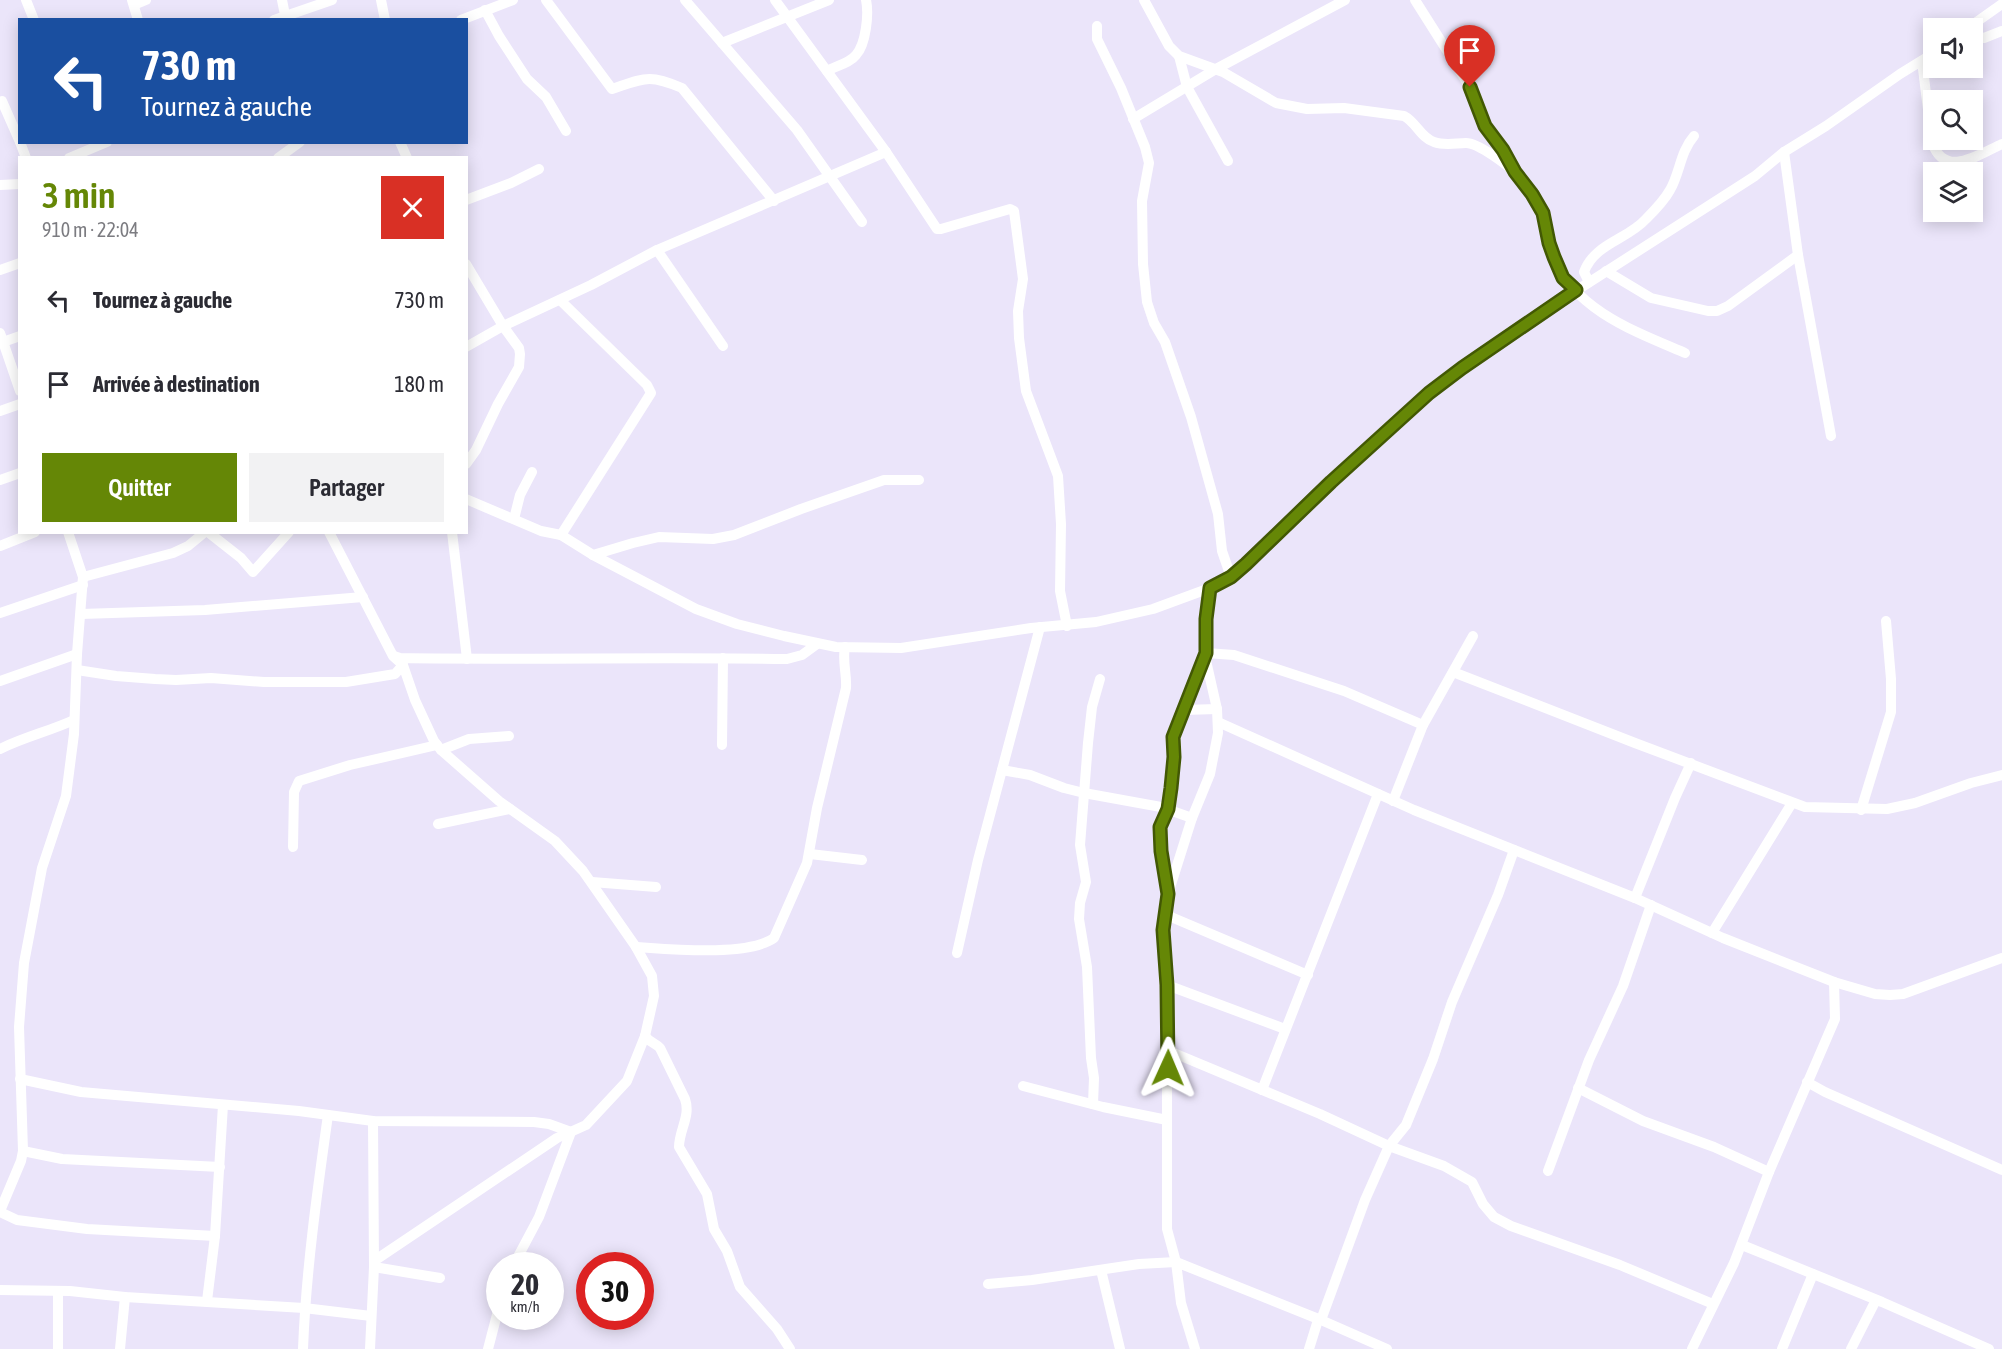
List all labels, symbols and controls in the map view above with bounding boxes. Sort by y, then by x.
map controls [1923,18,1983,222]
button: sound [1923,18,1983,78]
pin [1444,25,1495,87]
icon: arrive [1453,34,1486,67]
text: 730 m [141,41,236,89]
icon: left [42,42,120,120]
button: search [1923,90,1983,150]
text: Tournez à gauche [141,91,312,122]
button: layers [1923,162,1983,222]
text: 3 min [42,174,116,216]
button: close [381,176,444,239]
text: 910 m · 22:04 [42,218,139,241]
icon: left [42,284,75,317]
text: Tournez à gauche [93,287,232,313]
text: 730 m [394,287,444,313]
icon: arrive [42,368,75,401]
text: Arrivée à destination [93,371,260,397]
text: 180 m [394,371,444,397]
button: Quitter [42,453,237,522]
button: Partager [249,453,444,522]
position arrow [1136,1036,1200,1100]
speed limit sign: 30 [576,1252,654,1330]
text: 20 [511,1267,539,1301]
text: km/h [510,1298,540,1315]

